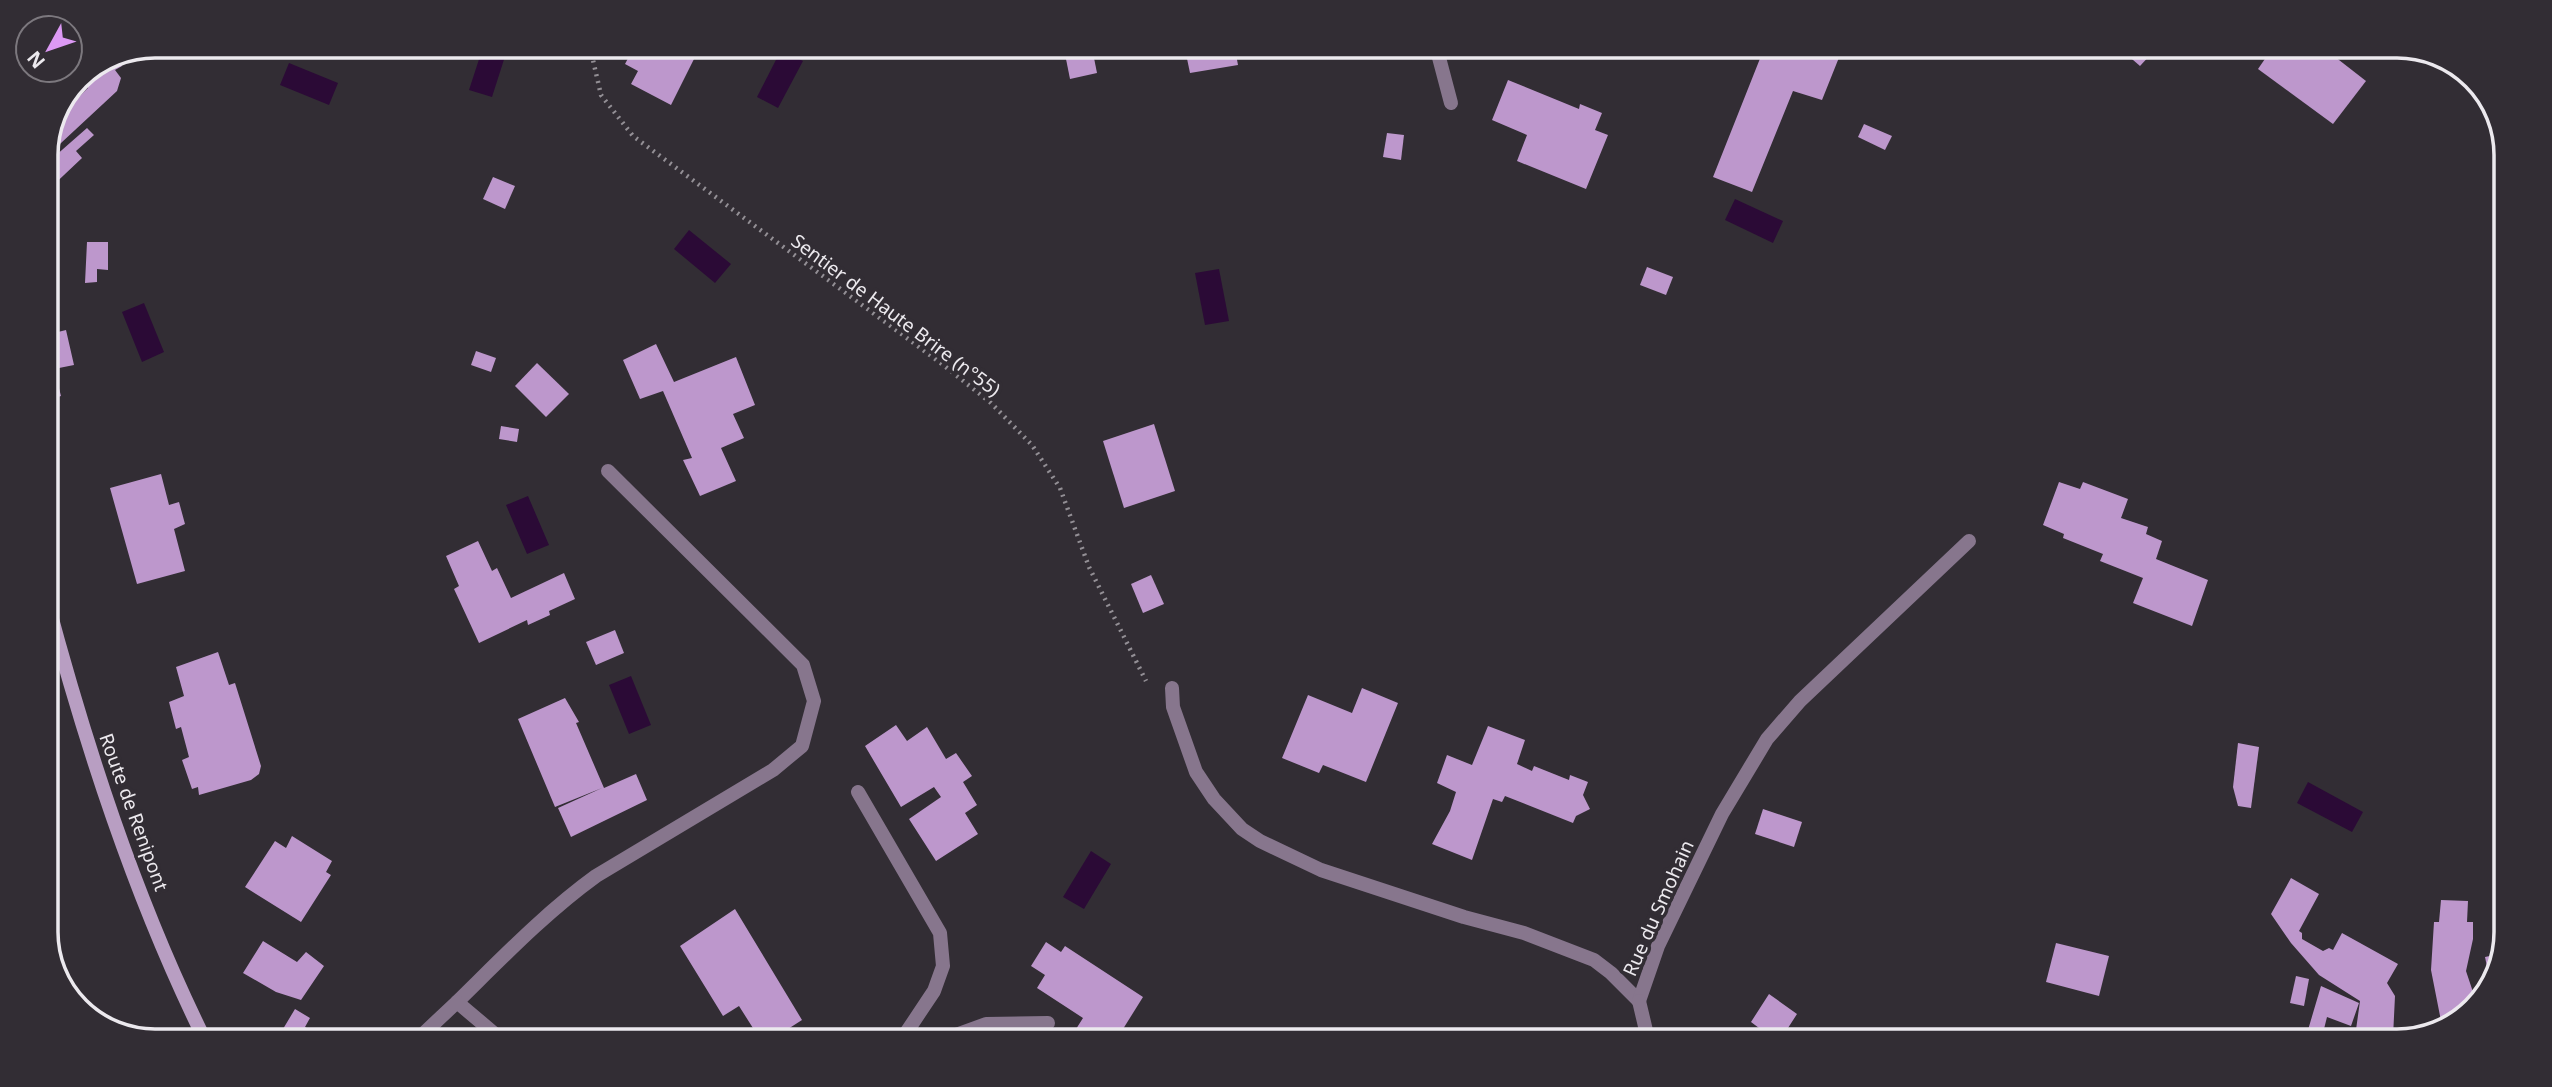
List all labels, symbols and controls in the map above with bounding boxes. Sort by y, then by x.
north arrow [14,14,84,84]
text: N [21,46,51,74]
street label: Sentier de Haute Brire (n°55) [786,228,1006,402]
street label: Route de Renipont [93,730,175,895]
street label: Rue du Smohain [1616,836,1700,980]

